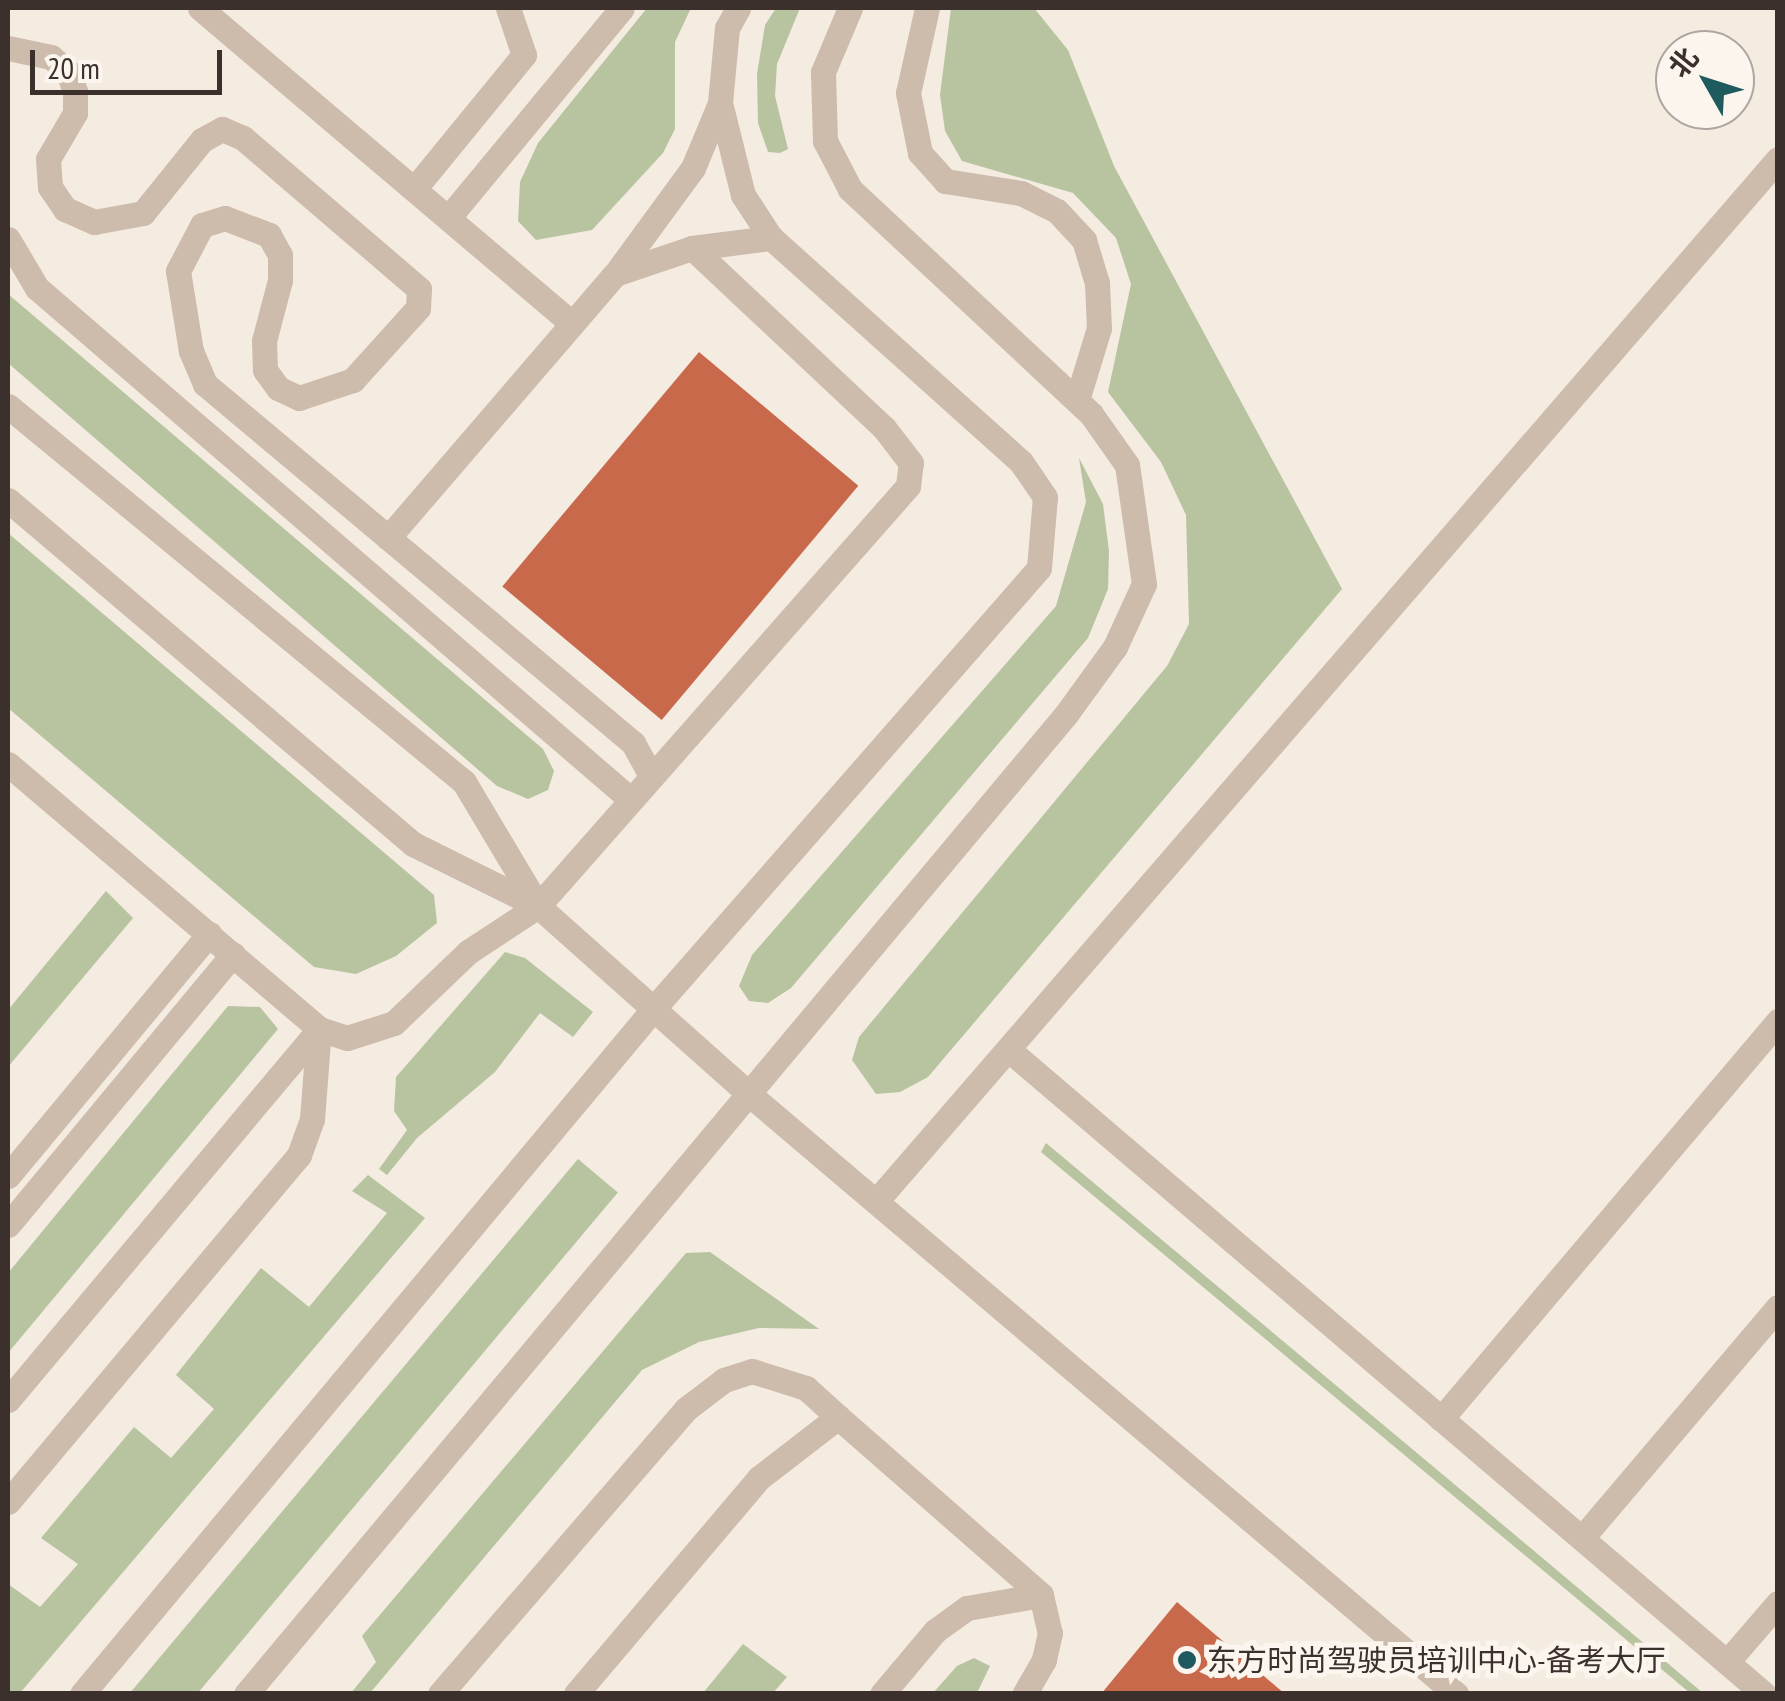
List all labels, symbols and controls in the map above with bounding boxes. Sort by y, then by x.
scale bar [35,30,228,92]
north arrow [1655,30,1755,130]
text: 北 [1660,40,1706,85]
text: 20 m [47,48,100,87]
place label: 东方时尚驾驶员培训中心-备考大厅 [1207,1642,1666,1678]
marker: 东方时尚驾驶员培训中心-备考大厅 [1176,1649,1198,1671]

